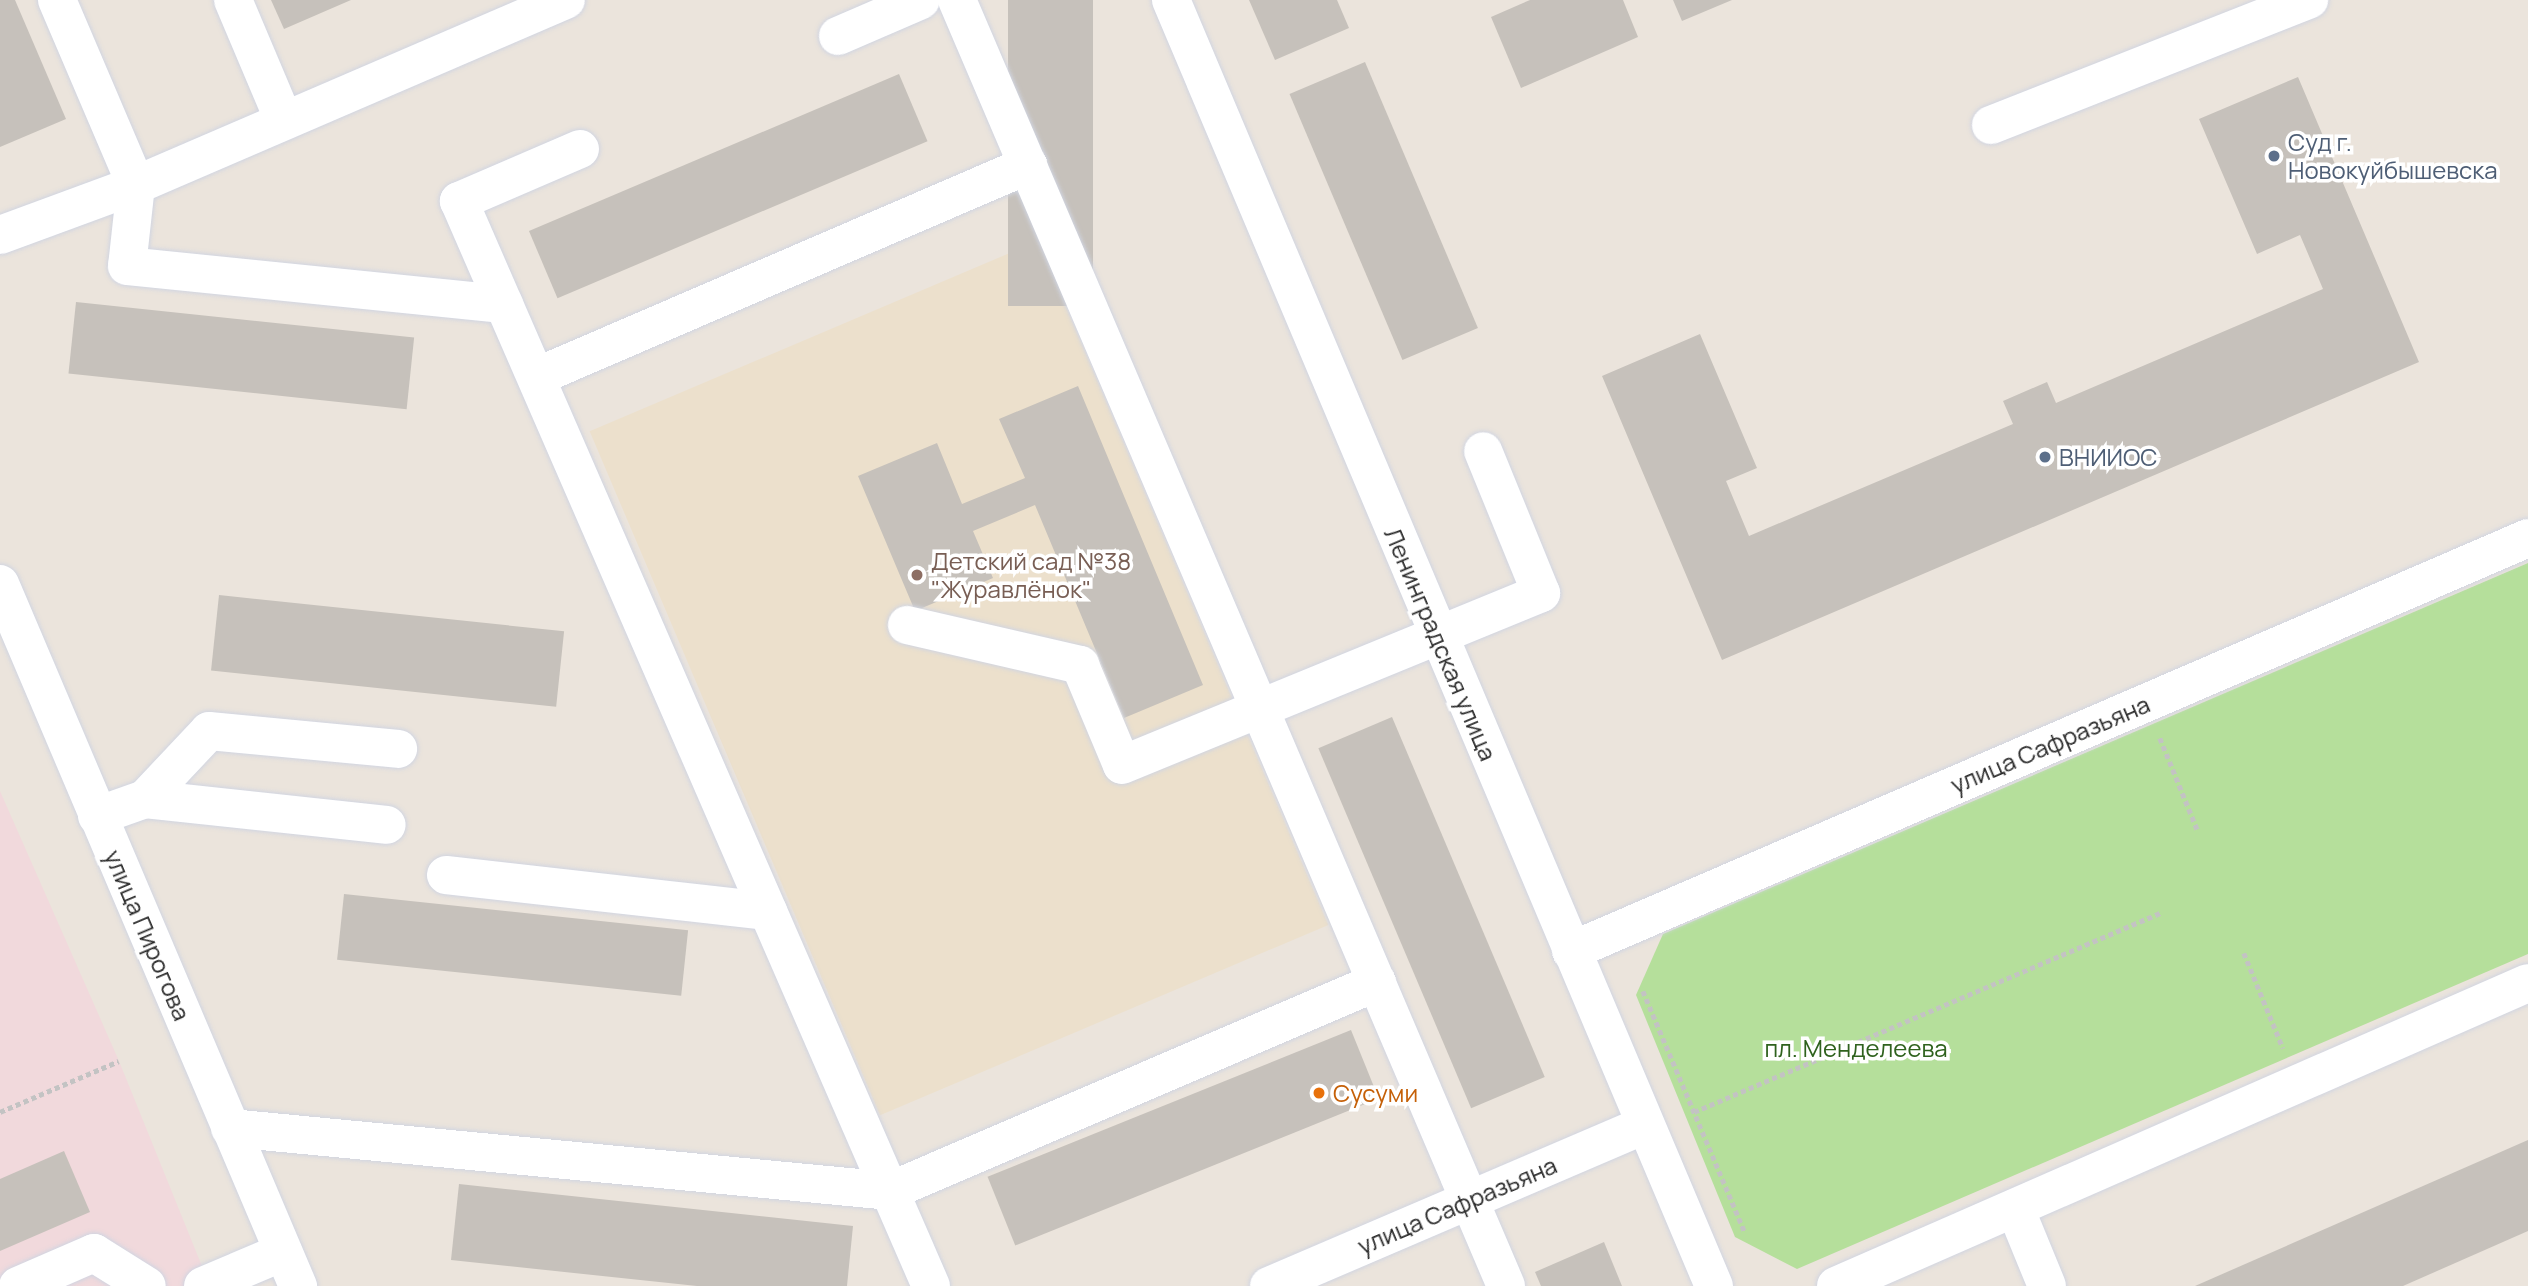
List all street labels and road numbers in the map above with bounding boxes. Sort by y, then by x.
street label: Ленинградская улица [1379,523,1503,765]
street label: улица Сафразьяна [1946,689,2154,799]
street label: улица Пирогова [99,845,197,1025]
street label: улица Сафразьяна [1353,1150,1561,1260]

